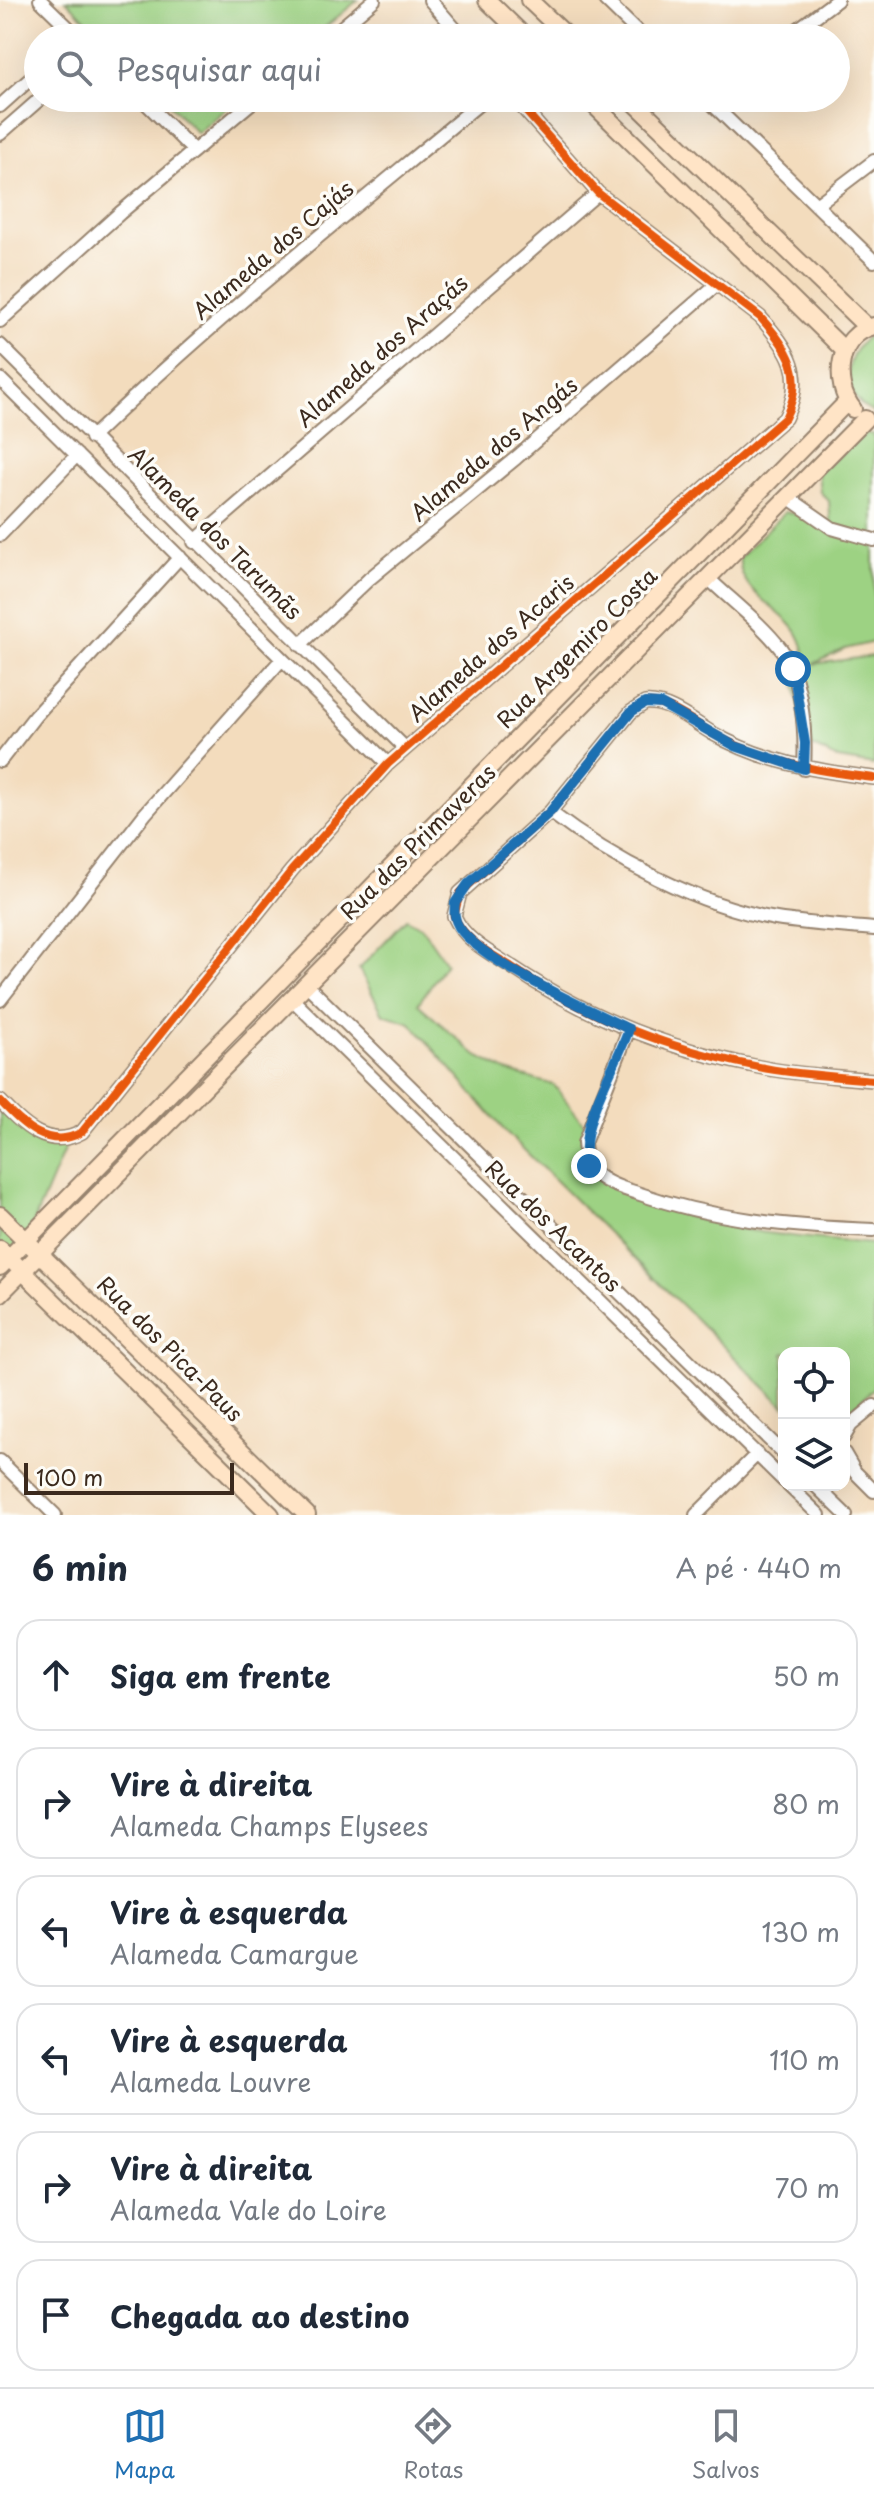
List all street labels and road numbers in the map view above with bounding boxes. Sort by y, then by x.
street label: Alameda dos Cajás [184,172,360,326]
street label: Alameda dos Araçás [288,266,474,434]
street label: Alameda dos Angás [402,368,584,528]
street label: Alameda dos Tarumãs [122,438,310,626]
street label: Rua Argemiro Costa [488,559,664,735]
street label: Alameda dos Acaris [400,565,580,728]
street label: Rua das Primaveras [332,756,502,926]
street label: Rua dos Acantos [479,1151,629,1299]
street label: Rua dos Pica-Paus [91,1268,251,1428]

